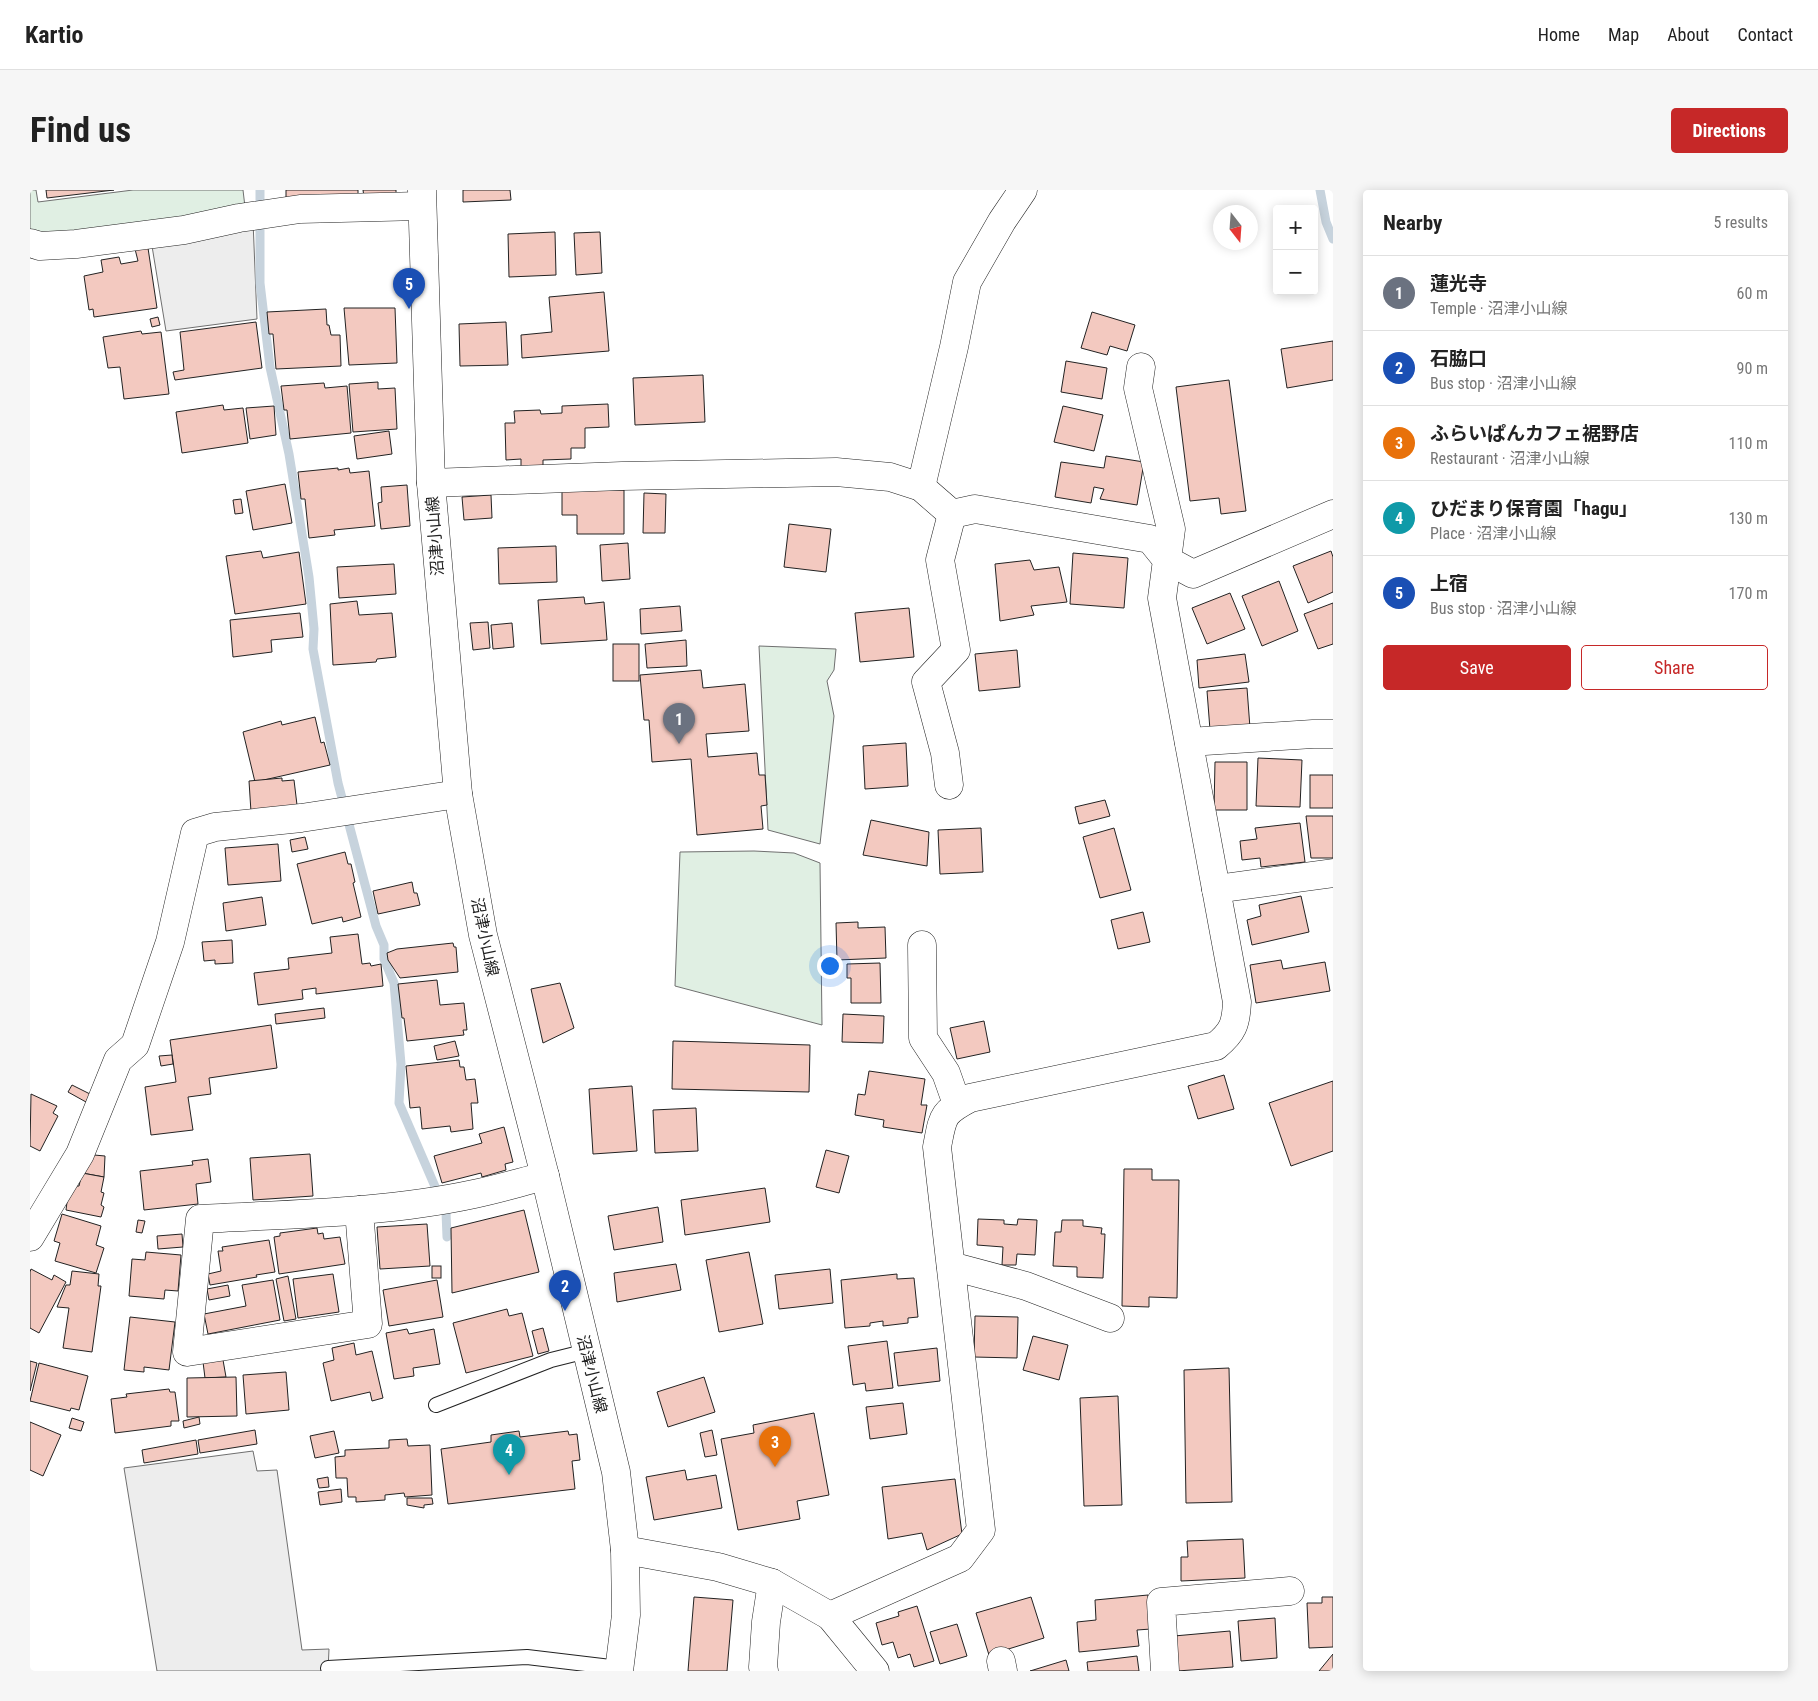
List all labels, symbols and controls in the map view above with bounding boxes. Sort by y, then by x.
text: Kartio [25,21,83,49]
text: Home [1538,24,1580,45]
text: Map [1608,24,1639,45]
text: About [1667,24,1709,45]
text: Contact [1737,24,1793,45]
button: Directions [1671,108,1788,153]
text: Find us [30,110,131,151]
north arrow [1213,205,1258,250]
map controls [1273,205,1318,295]
button: + [1273,205,1318,250]
text: Nearby [1383,211,1442,235]
text: 5 results [1713,213,1768,232]
button: − [1273,250,1318,295]
pin: 5 [393,268,425,309]
text: 蓮光寺 [1430,272,1487,295]
text: 1 [1395,284,1403,303]
text: 60 m [1736,284,1768,303]
text: Temple · 沼津小山線 [1430,299,1567,318]
text: 石脇口 [1430,347,1487,370]
text: 2 [1395,359,1403,378]
text: 90 m [1736,359,1768,378]
text: Bus stop · 沼津小山線 [1430,374,1576,393]
text: ふらいぱんカフェ裾野店 [1430,422,1639,445]
text: 3 [1395,434,1403,453]
text: 110 m [1729,434,1768,453]
text: Restaurant · 沼津小山線 [1430,449,1589,468]
street label: 沼津小山線 [423,495,447,577]
text: ひだまり保育園「hagu」 [1430,497,1638,520]
text: 4 [1395,509,1403,528]
text: 130 m [1729,509,1768,528]
text: Place · 沼津小山線 [1430,524,1556,543]
text: 上宿 [1430,572,1468,595]
text: 5 [1395,584,1403,603]
text: 170 m [1729,584,1768,603]
text: Bus stop · 沼津小山線 [1430,599,1576,618]
button: Save [1383,645,1571,690]
button: Share [1581,645,1768,690]
pin: 1 [663,703,695,744]
street label: 沼津小山線 [467,896,503,978]
your location [817,953,843,979]
pin: 2 [549,1270,581,1311]
street label: 沼津小山線 [573,1333,611,1415]
pin: 3 [759,1426,791,1467]
pin: 4 [493,1434,525,1475]

